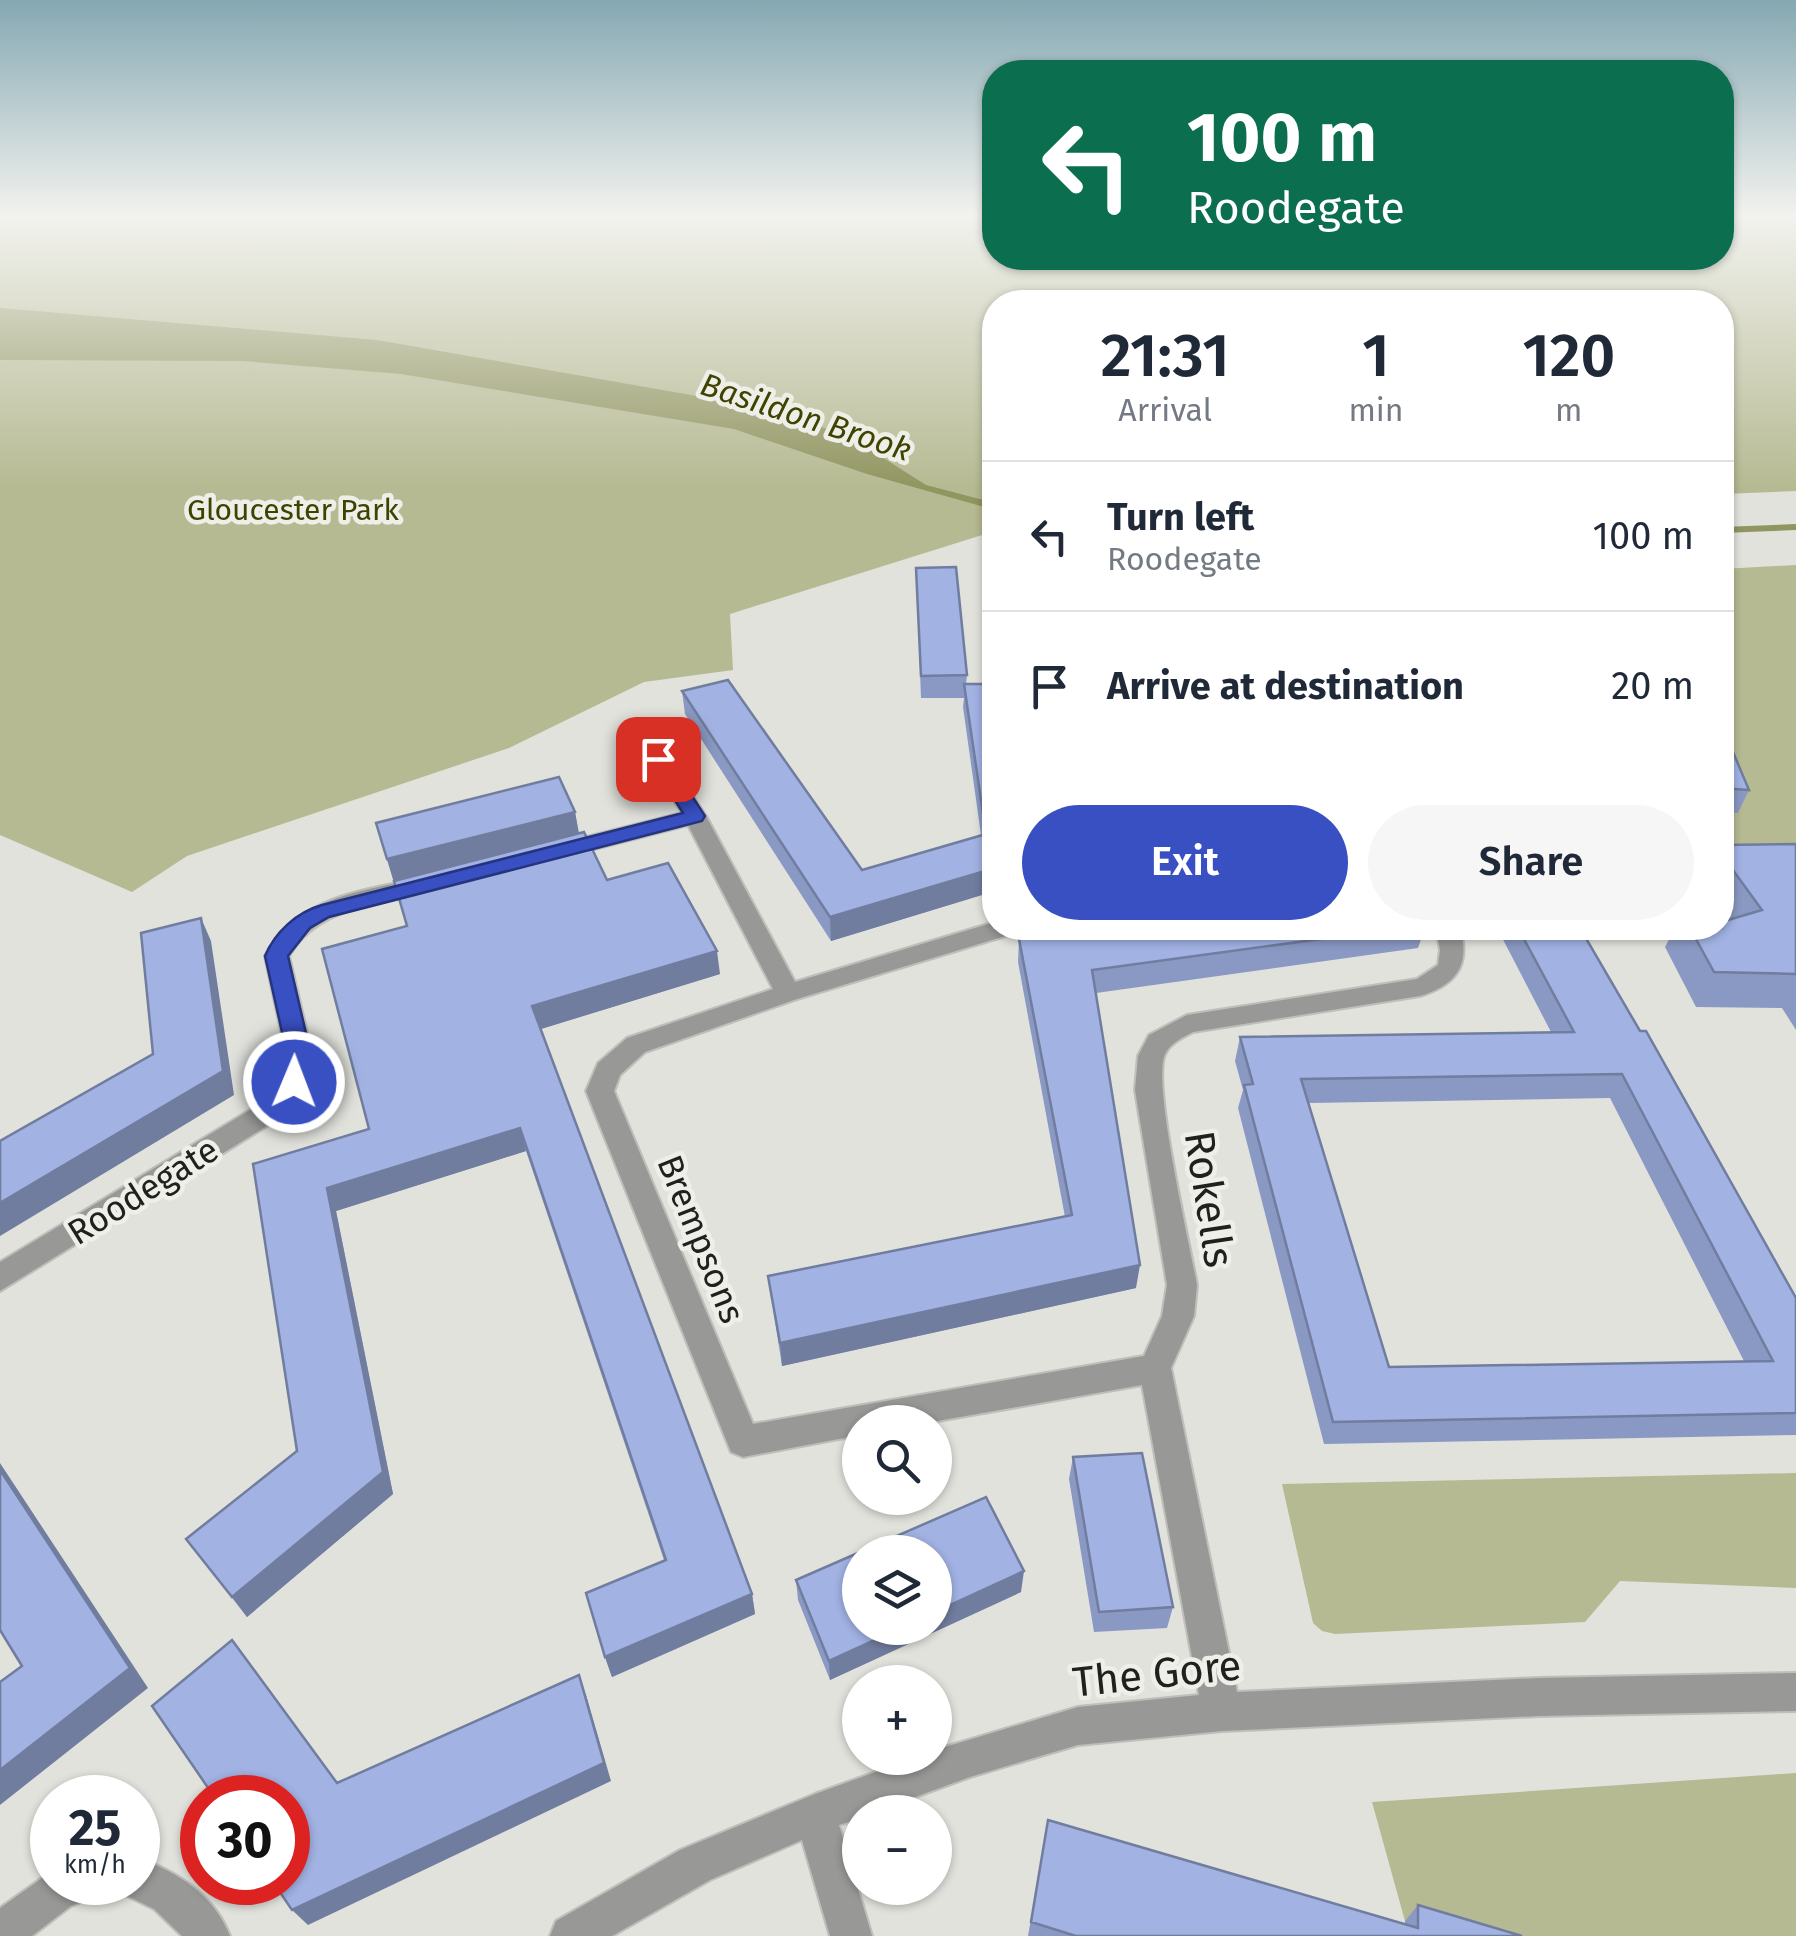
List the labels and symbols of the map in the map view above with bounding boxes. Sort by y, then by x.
water label: Basildon Brook [696,365,916,469]
park label: Gloucester Park [187,492,400,528]
pin [616,717,701,802]
position arrow [242,1030,346,1134]
street label: Rokells [1174,1127,1244,1271]
street label: Roodegate [60,1128,226,1254]
street label: Brempsons [648,1149,754,1329]
street label: The Gore [1070,1640,1244,1708]
speed limit sign: 30 [180,1775,310,1905]

